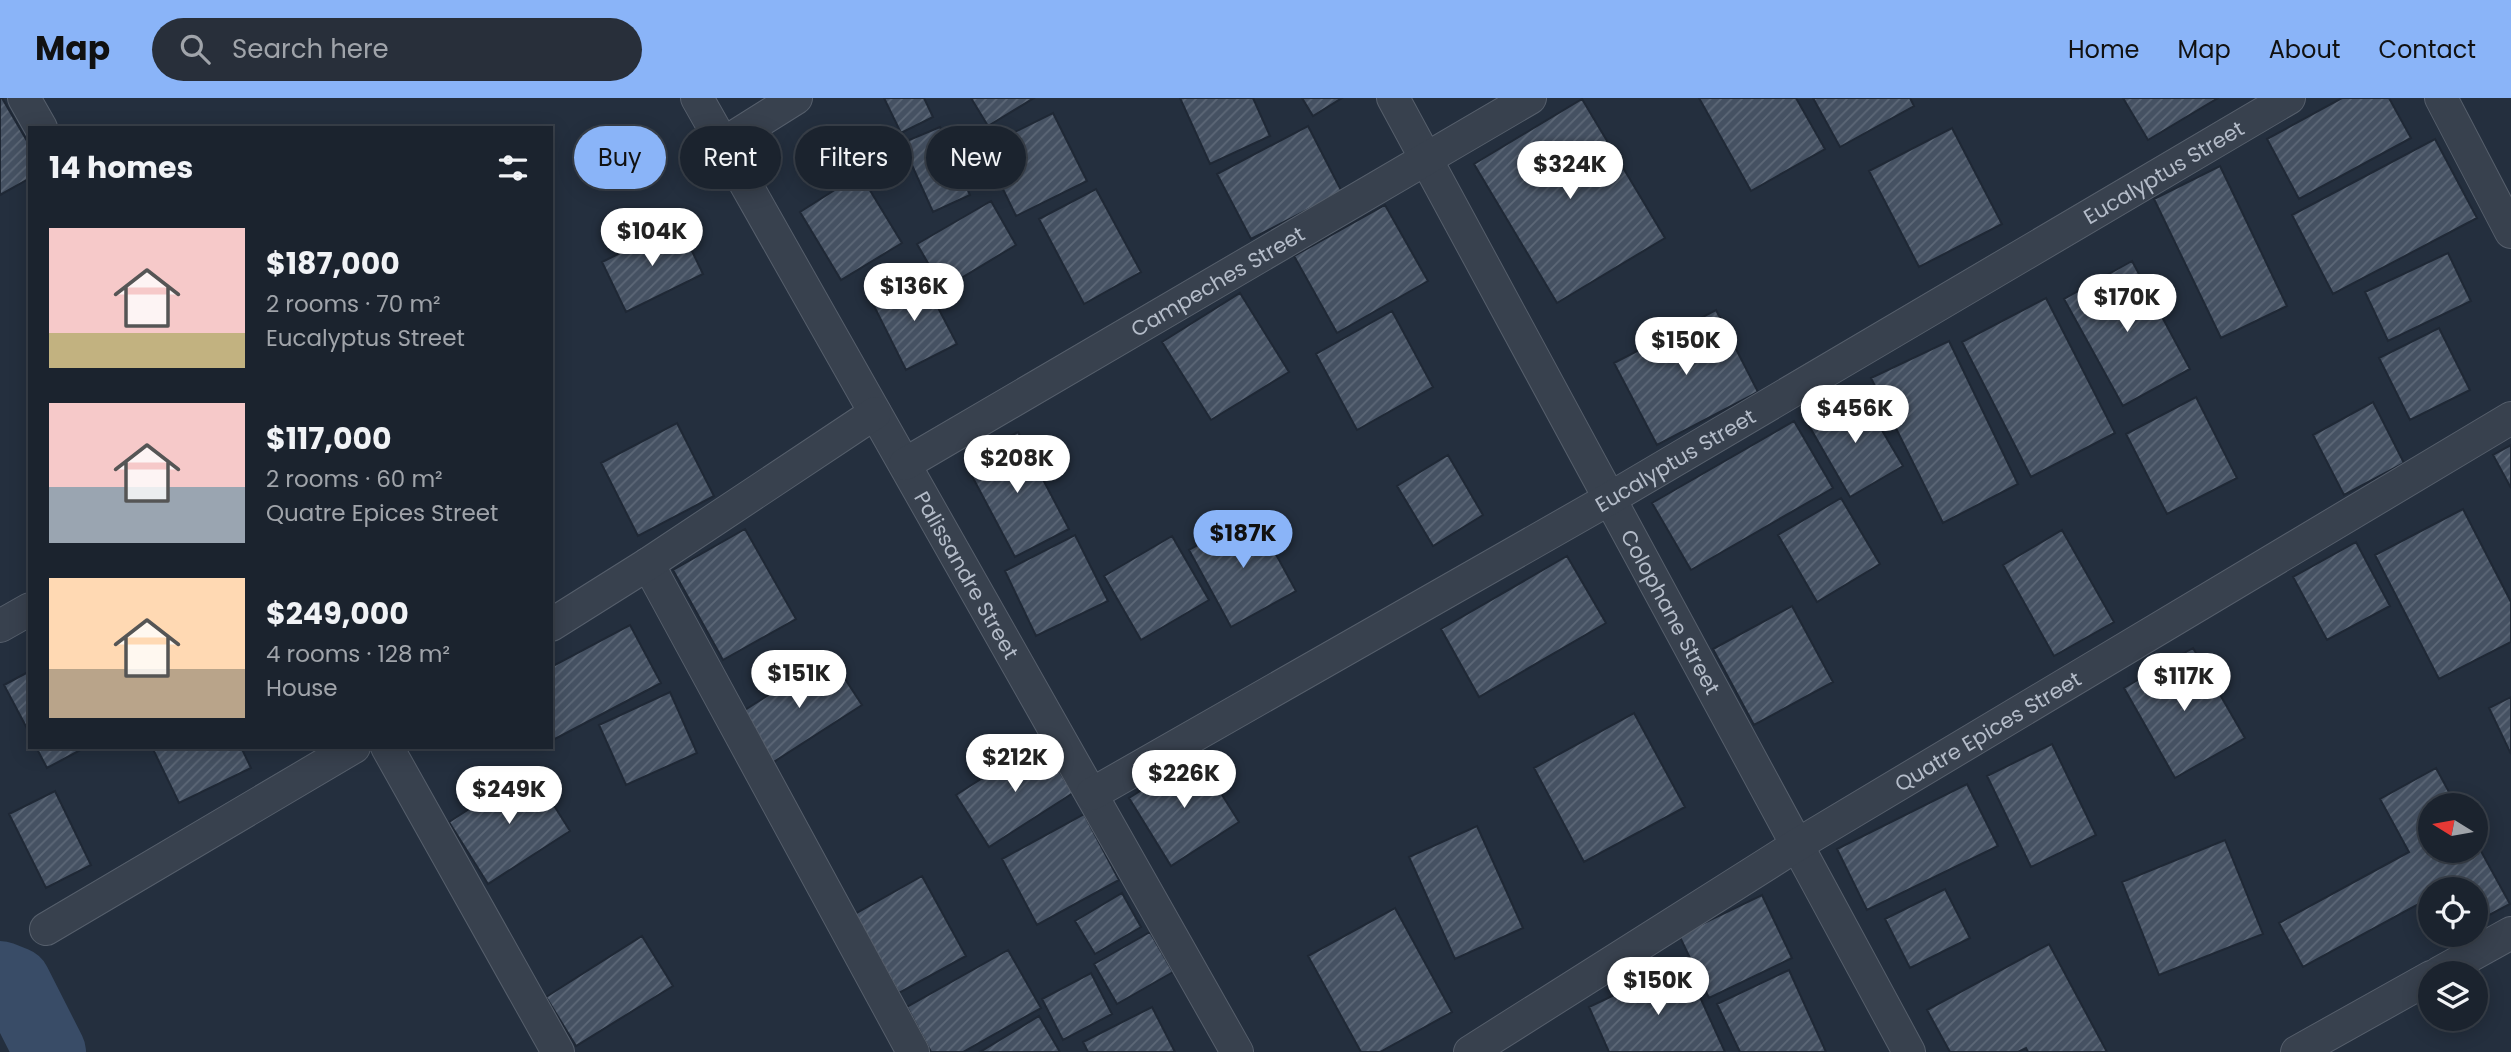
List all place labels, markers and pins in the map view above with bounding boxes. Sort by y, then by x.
pin: $324K [1521,141,1619,201]
pin: $104K [603,208,701,268]
pin: $136K [865,264,963,323]
pin: $170K [2078,274,2176,334]
pin: $150K [1637,317,1735,377]
pin: $456K [1806,386,1904,445]
pin: $208K [968,436,1066,495]
pin: $187K [1194,510,1292,570]
pin: $151K [750,650,848,710]
pin: $117K [2135,654,2233,713]
pin: $212K [966,734,1064,794]
pin: $226K [1135,750,1233,810]
pin: $249K [460,766,558,826]
pin: $150K [1609,958,1707,1017]

